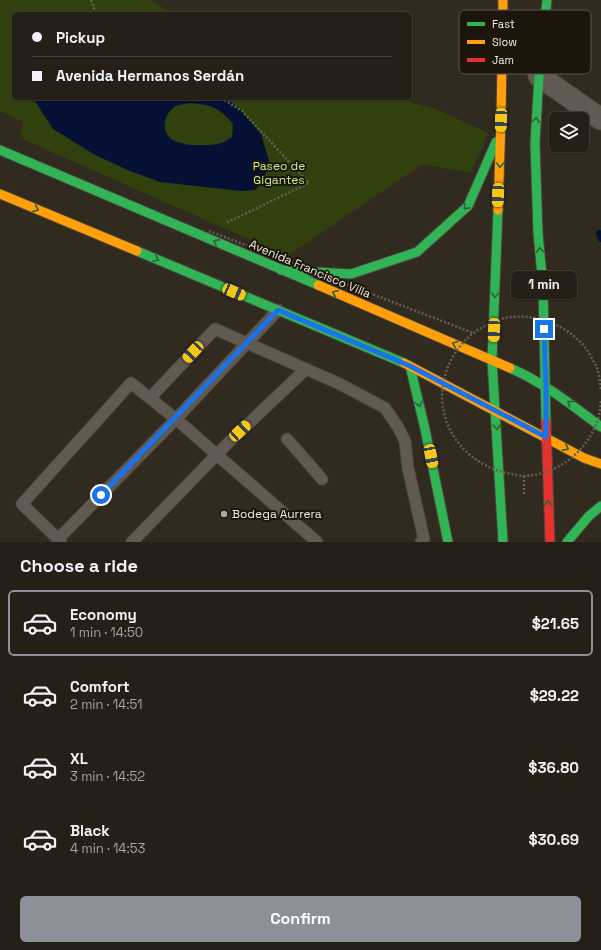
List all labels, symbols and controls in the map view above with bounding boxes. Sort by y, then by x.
legend [459,10,591,74]
text: Fast [492,17,515,31]
text: Pickup [56,28,105,47]
text: Slow [492,35,517,49]
text: Jam [492,53,514,67]
text: Avenida Hermanos Serdán [56,66,244,85]
car [495,108,507,132]
map controls [549,112,589,152]
button: layers [549,112,589,152]
one-way arrow [532,117,541,123]
park label: Paseo de Gigantes [253,158,305,188]
one-way arrow [495,162,504,168]
car [492,183,504,207]
one-way arrow [463,202,470,210]
one-way arrow [32,204,39,212]
street label: Avenida Francisco Villa [247,236,373,302]
one-way arrow [213,238,220,246]
one-way arrow [536,247,545,253]
one-way arrow [151,254,159,262]
callout: 1 min [511,271,577,299]
text: 1 min [528,276,560,293]
car [221,282,247,302]
one-way arrow [332,290,340,298]
one-way arrow [491,292,499,298]
car [488,318,500,342]
route end [535,320,553,338]
car [180,339,206,365]
one-way arrow [451,341,459,349]
one-way arrow [414,400,423,407]
one-way arrow [568,401,575,408]
car [227,418,253,444]
one-way arrow [492,424,501,430]
car [423,443,439,469]
one-way arrow [562,443,569,451]
route start [92,486,110,504]
one-way arrow [544,500,553,506]
place label: Bodega Aurrera [232,506,322,522]
marker: Bodega Aurrera [219,509,229,519]
text: Choose a ride [20,554,138,577]
icon: car [22,605,58,641]
text: Economy [70,605,137,624]
text: $21.65 [532,614,579,633]
text: 1 min · 14:50 [70,624,143,641]
icon: car [22,677,58,713]
text: Comfort [70,677,130,696]
text: $29.22 [530,686,579,705]
text: 2 min · 14:51 [70,696,143,713]
icon: car [22,749,58,785]
text: XL [70,749,88,768]
text: $36.80 [528,758,579,777]
text: 3 min · 14:52 [70,768,145,785]
icon: car [22,821,58,857]
text: Black [70,821,110,840]
text: $30.69 [528,830,579,849]
text: 4 min · 14:53 [70,840,145,857]
button: Confirm [20,896,581,942]

